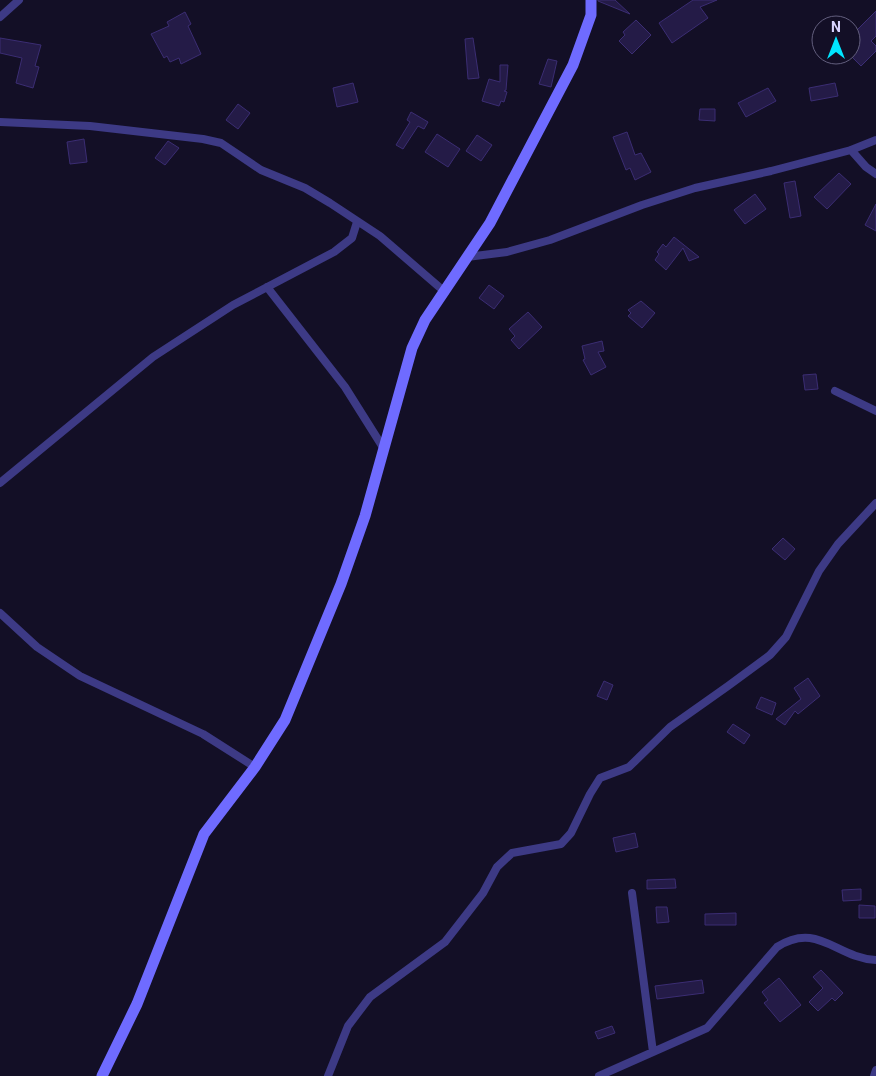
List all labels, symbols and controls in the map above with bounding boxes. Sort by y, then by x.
north arrow [811,15,861,65]
text: N [831,19,841,35]

